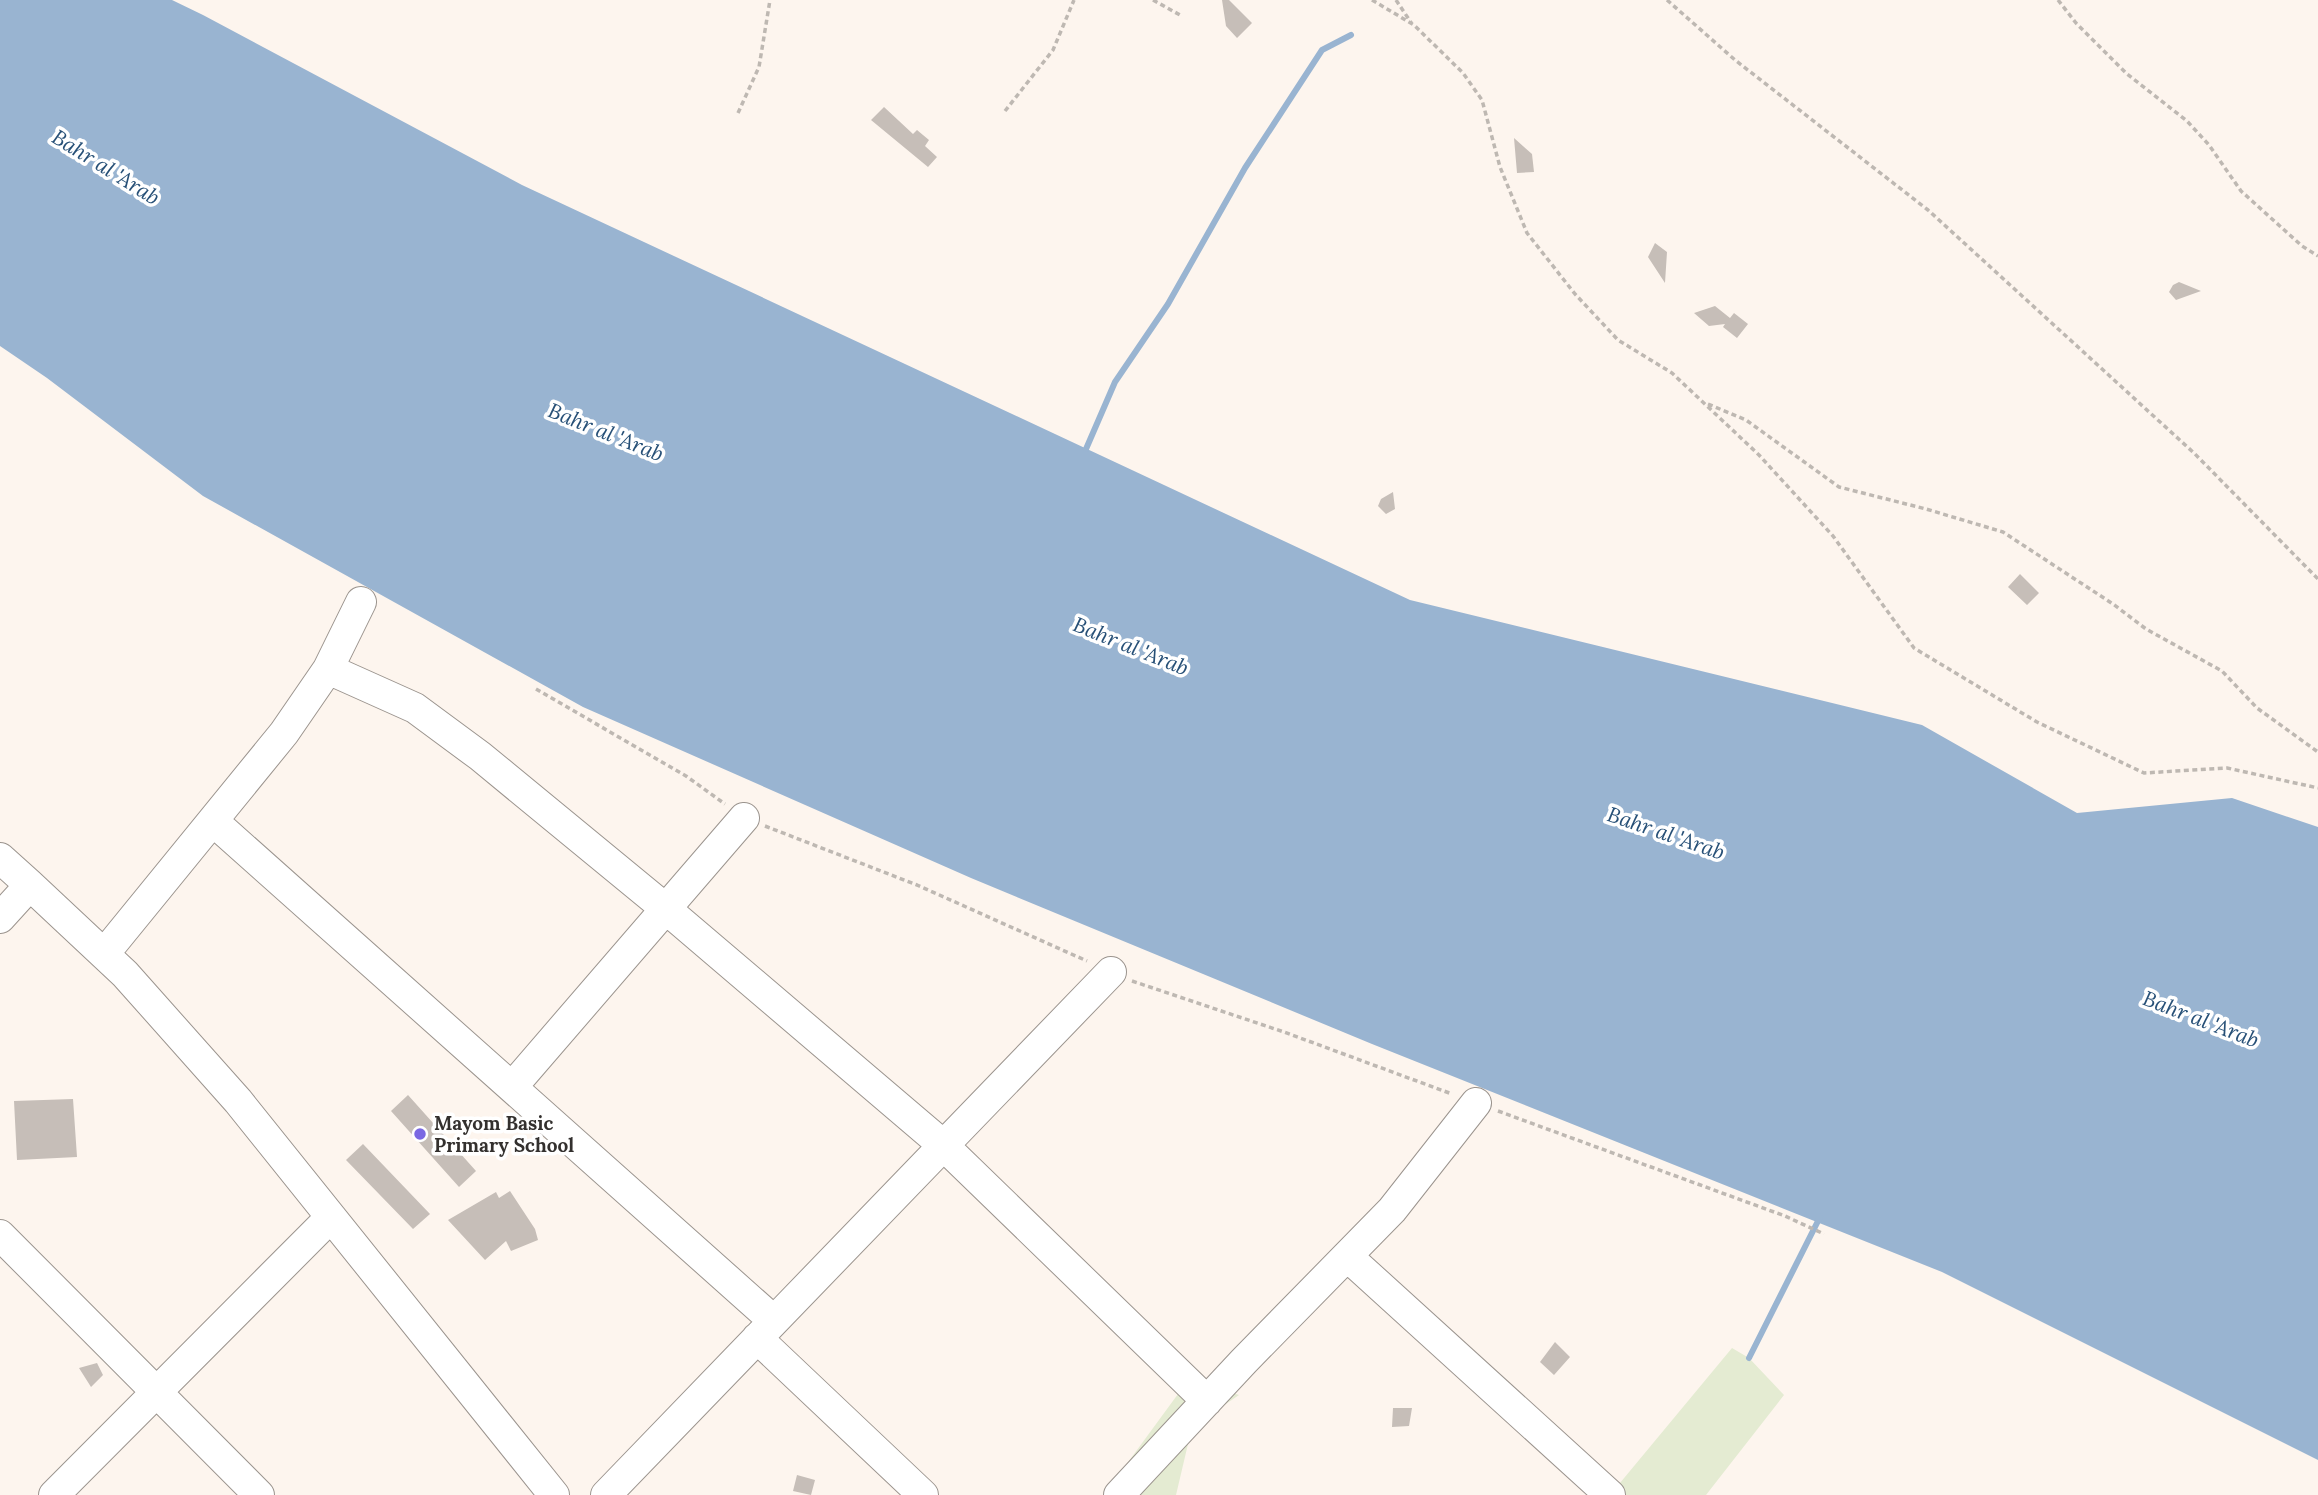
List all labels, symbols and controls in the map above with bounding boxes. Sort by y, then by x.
water label: Bahr al 'Arab [47,123,165,211]
water label: Bahr al 'Arab [544,397,668,467]
water label: Bahr al 'Arab [1069,611,1193,681]
water label: Bahr al 'Arab [1604,800,1728,866]
water label: Bahr al 'Arab [2139,985,2263,1053]
place label: Mayom Basic Primary School [434,1111,574,1157]
marker: Mayom Basic Primary School [412,1126,428,1142]

